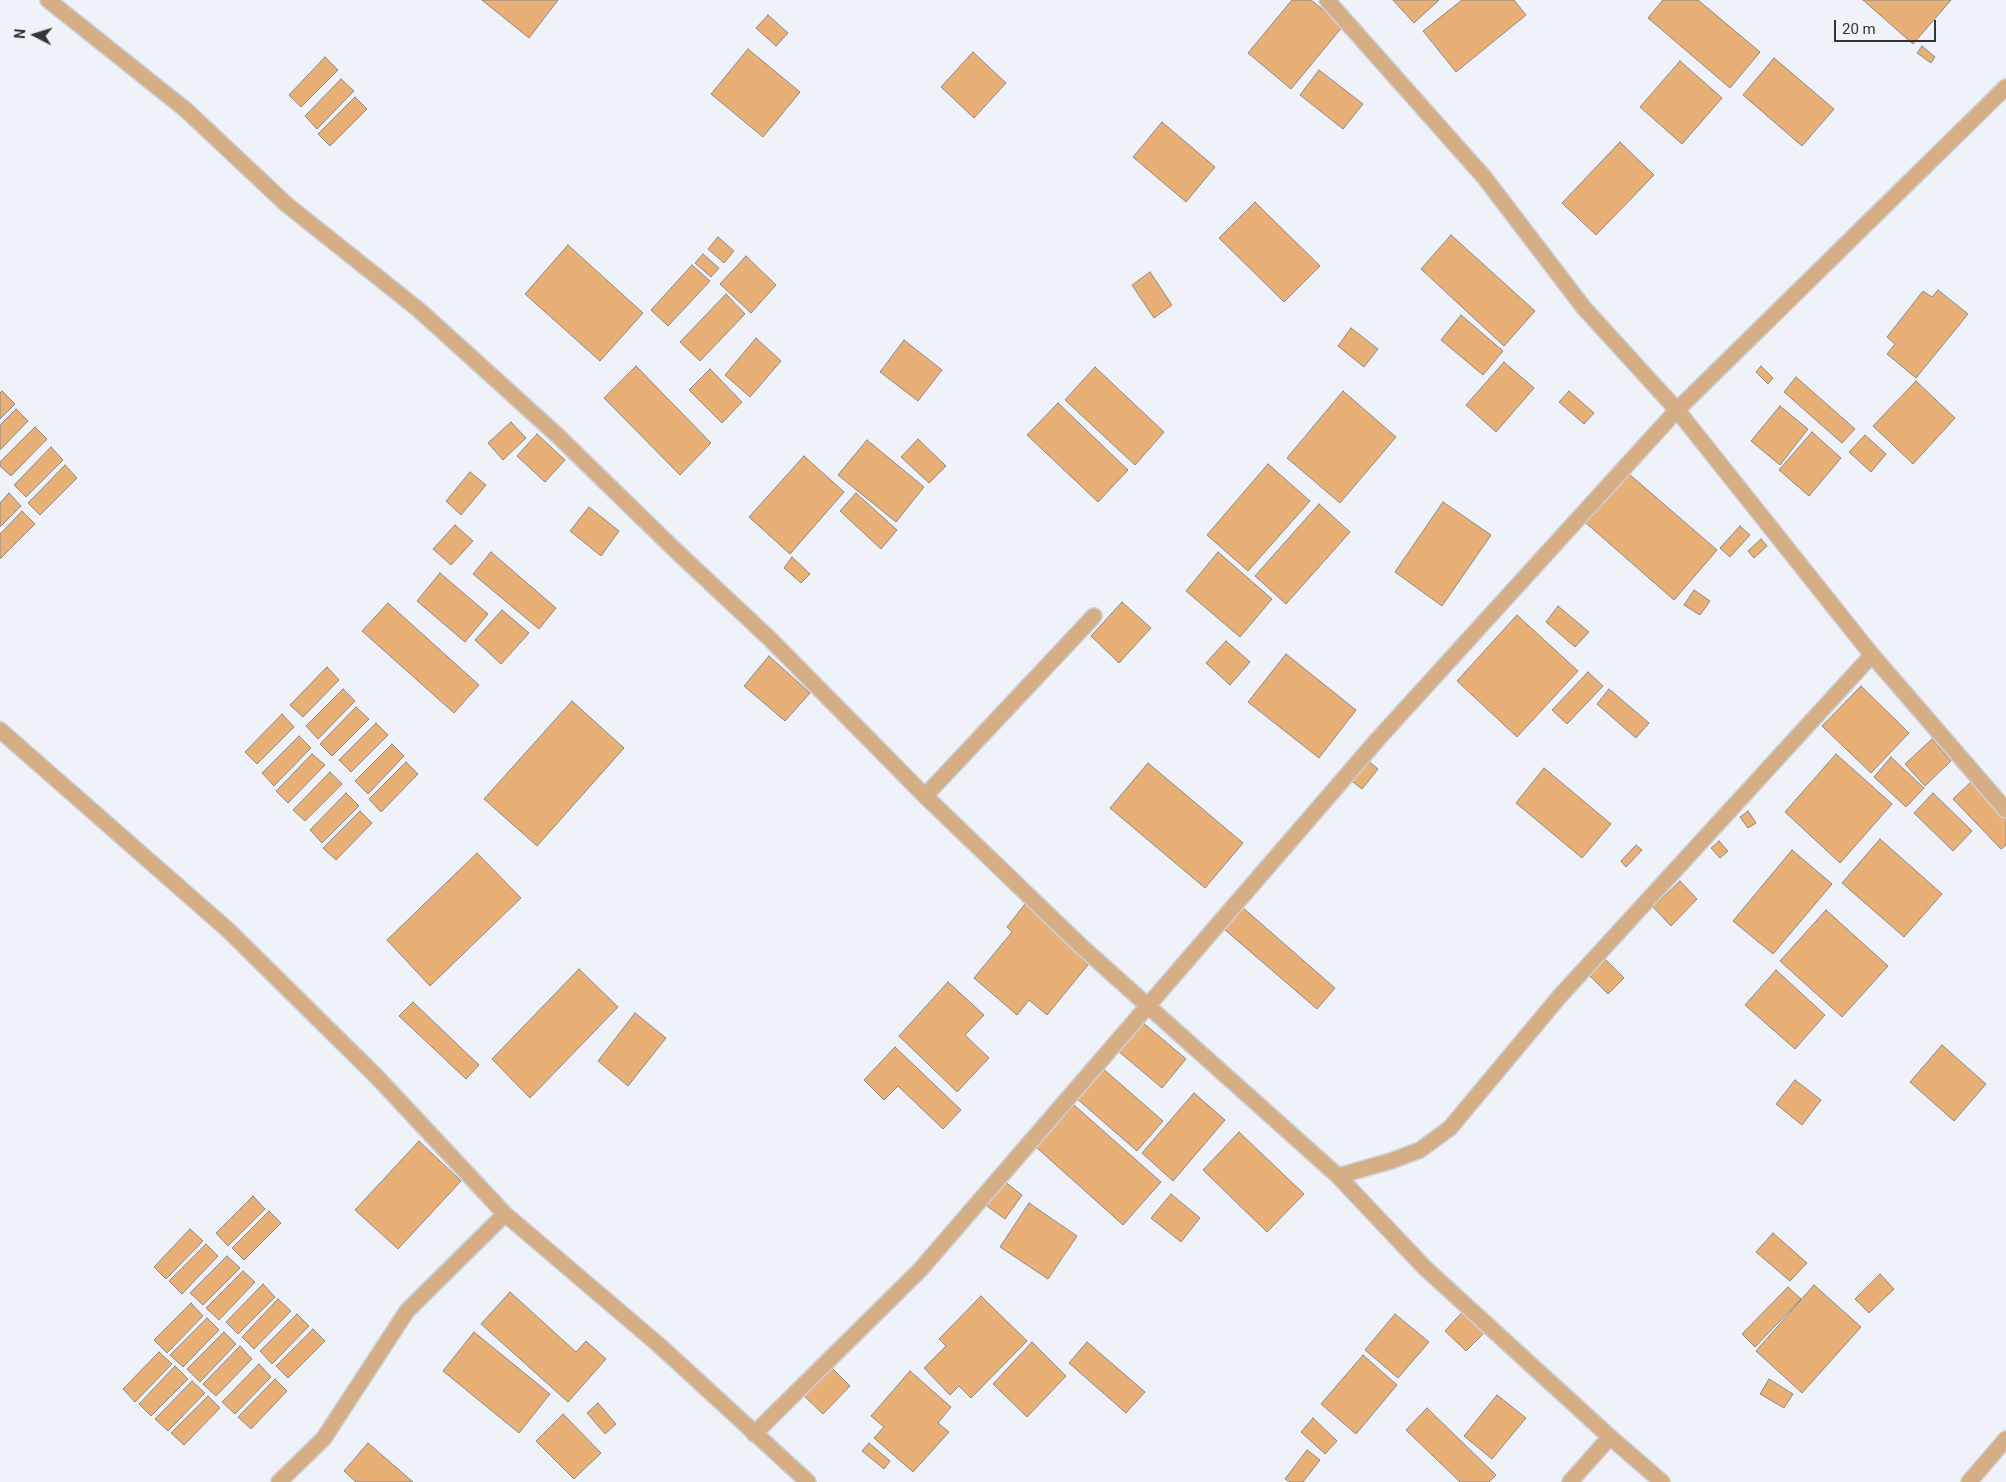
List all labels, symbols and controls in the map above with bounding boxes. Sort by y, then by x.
north arrow [10,10,60,60]
scale bar [1836,10,1938,42]
text: 20 m [1842,20,1876,38]
text: N [12,28,28,39]

